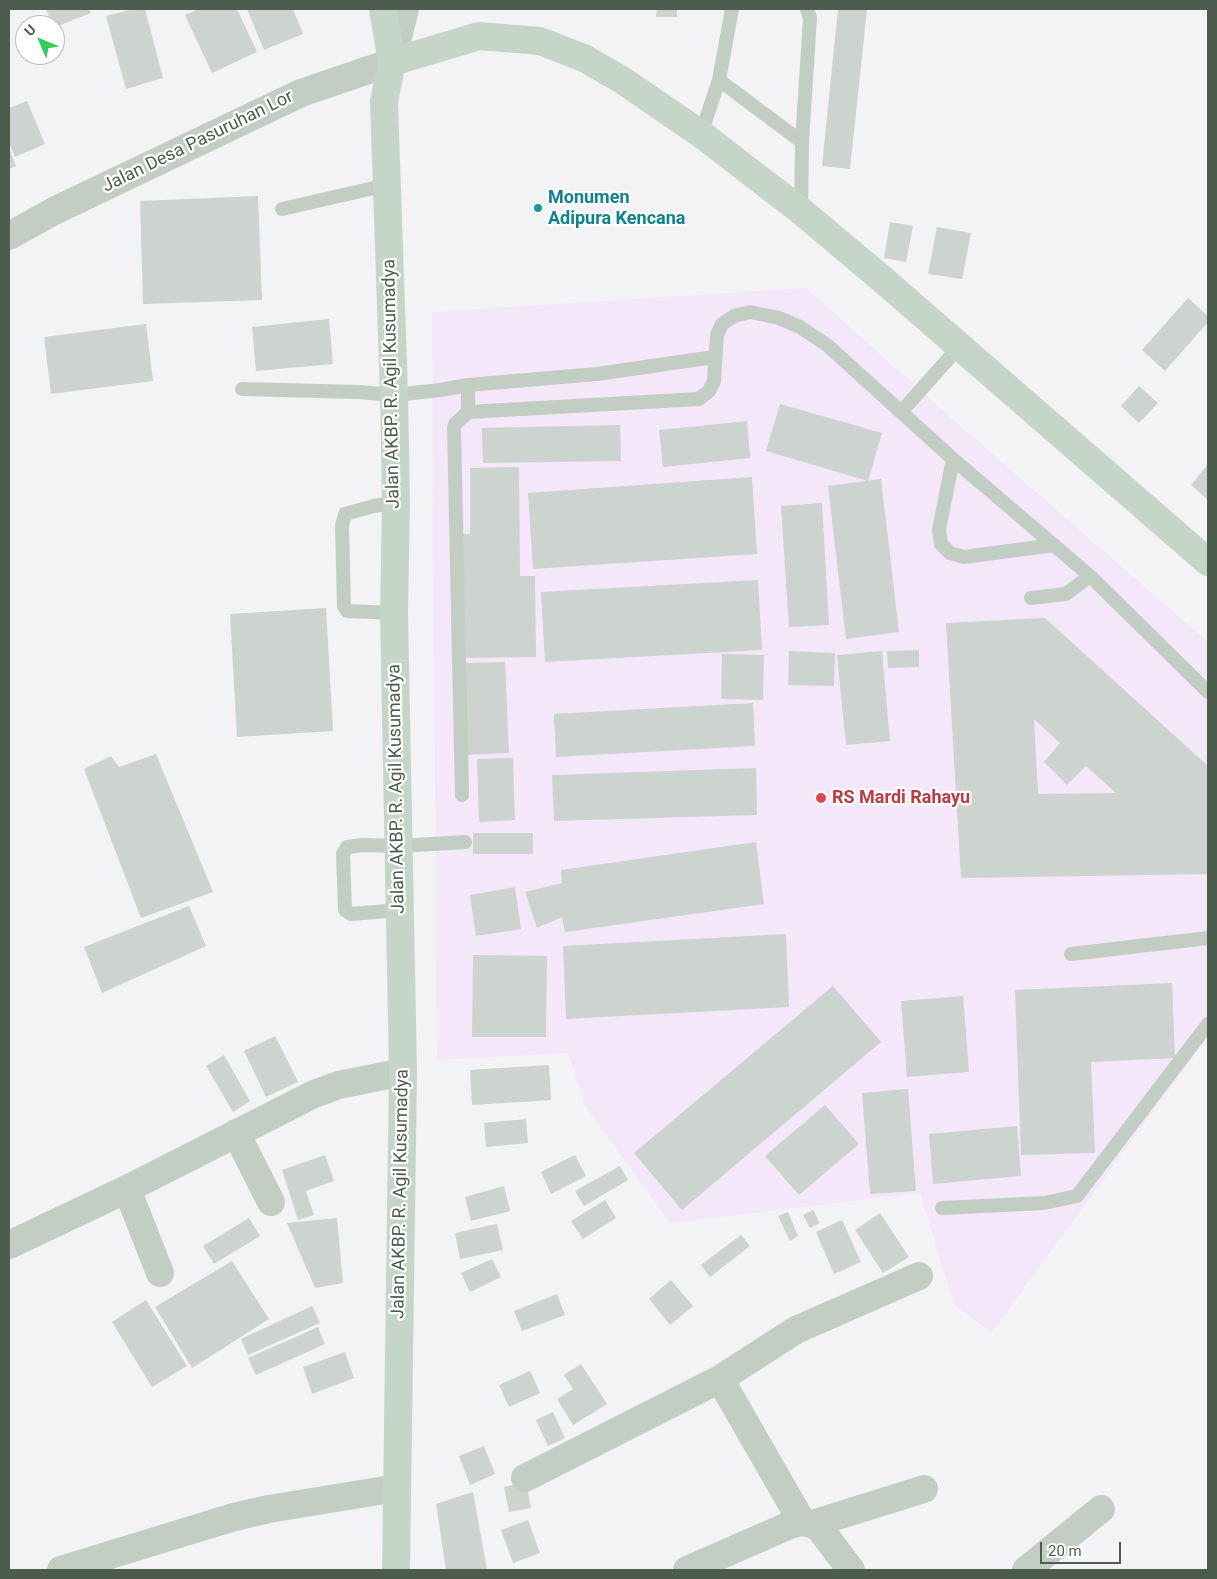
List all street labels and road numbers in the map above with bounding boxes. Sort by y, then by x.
street label: Jalan Desa Pasuruhan Lor [99,86,297,198]
street label: Jalan AKBP. R. Agil Kusumadya [379,259,405,509]
street label: Jalan AKBP. R. Agil Kusumadya [384,664,410,914]
street label: Jalan AKBP. R. Agil Kusumadya [388,1069,414,1319]

